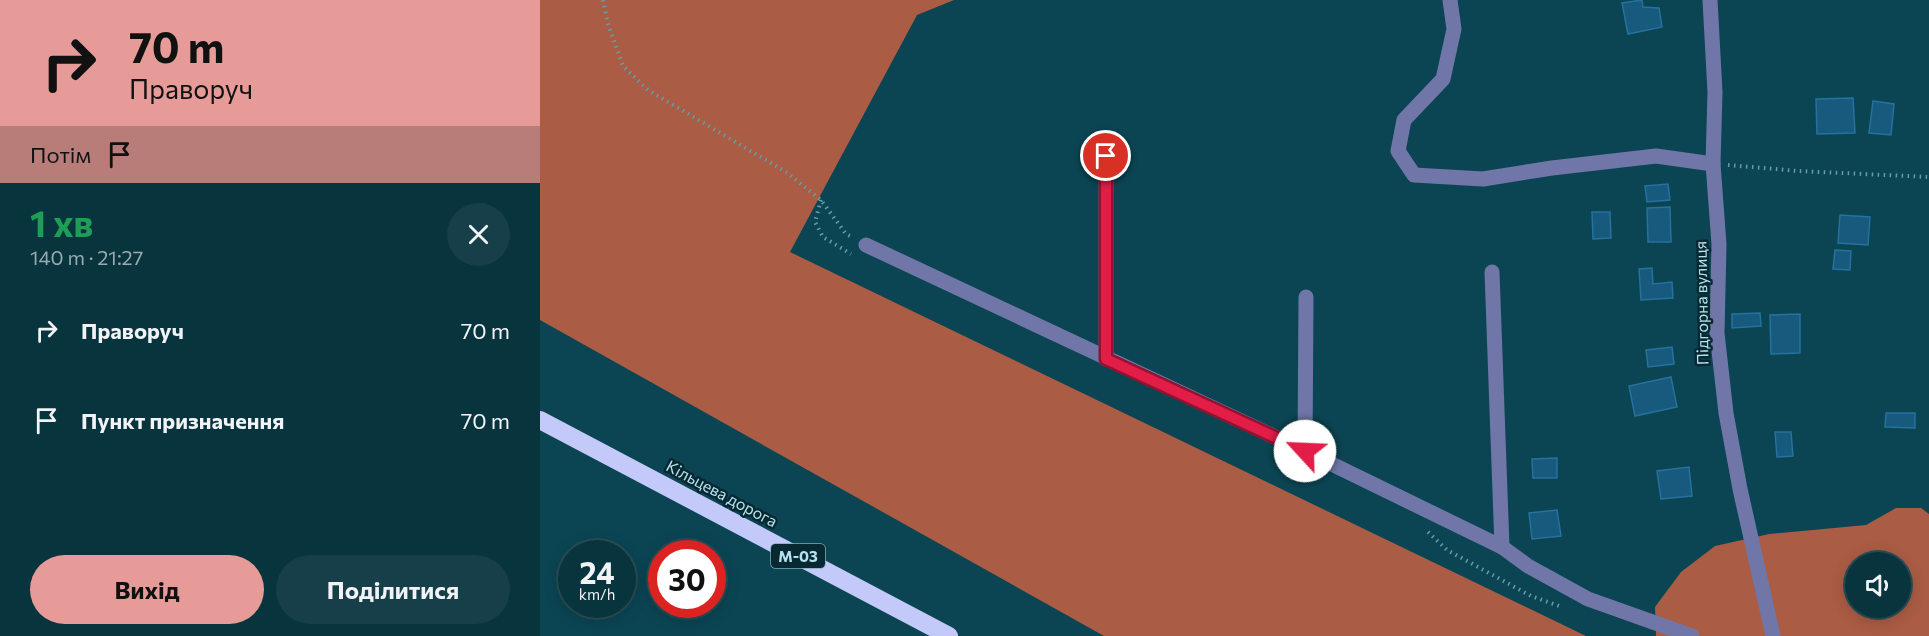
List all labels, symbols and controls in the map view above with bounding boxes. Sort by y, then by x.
text: 70 m [129,20,224,72]
icon: right [30,24,108,102]
text: Праворуч [129,72,253,105]
pin [1080,130,1131,181]
icon: arrive [103,138,136,171]
icon: arrive [1089,139,1122,172]
text: Потім [30,141,91,168]
text: 1 хв [30,200,93,244]
button: close [447,203,510,266]
street label: Підгорна вулиця [1690,241,1712,365]
text: 140 m · 21:27 [30,245,143,269]
icon: right [30,314,63,347]
text: Праворуч [81,317,184,344]
text: 70 m [461,317,510,344]
icon: arrive [30,404,63,437]
text: Пункт призначення [81,407,284,434]
text: 70 m [461,407,510,434]
position arrow [1273,419,1337,483]
street label: Кільцева дорога [663,456,781,530]
speed limit sign: 30 [648,540,726,618]
road number: М-03 [771,544,825,568]
map controls [1845,552,1911,618]
button: sound [1845,552,1911,618]
text: 24 [579,553,615,590]
button: Вихід [30,555,264,624]
button: Поділитися [276,555,510,624]
text: km/h [579,585,615,603]

